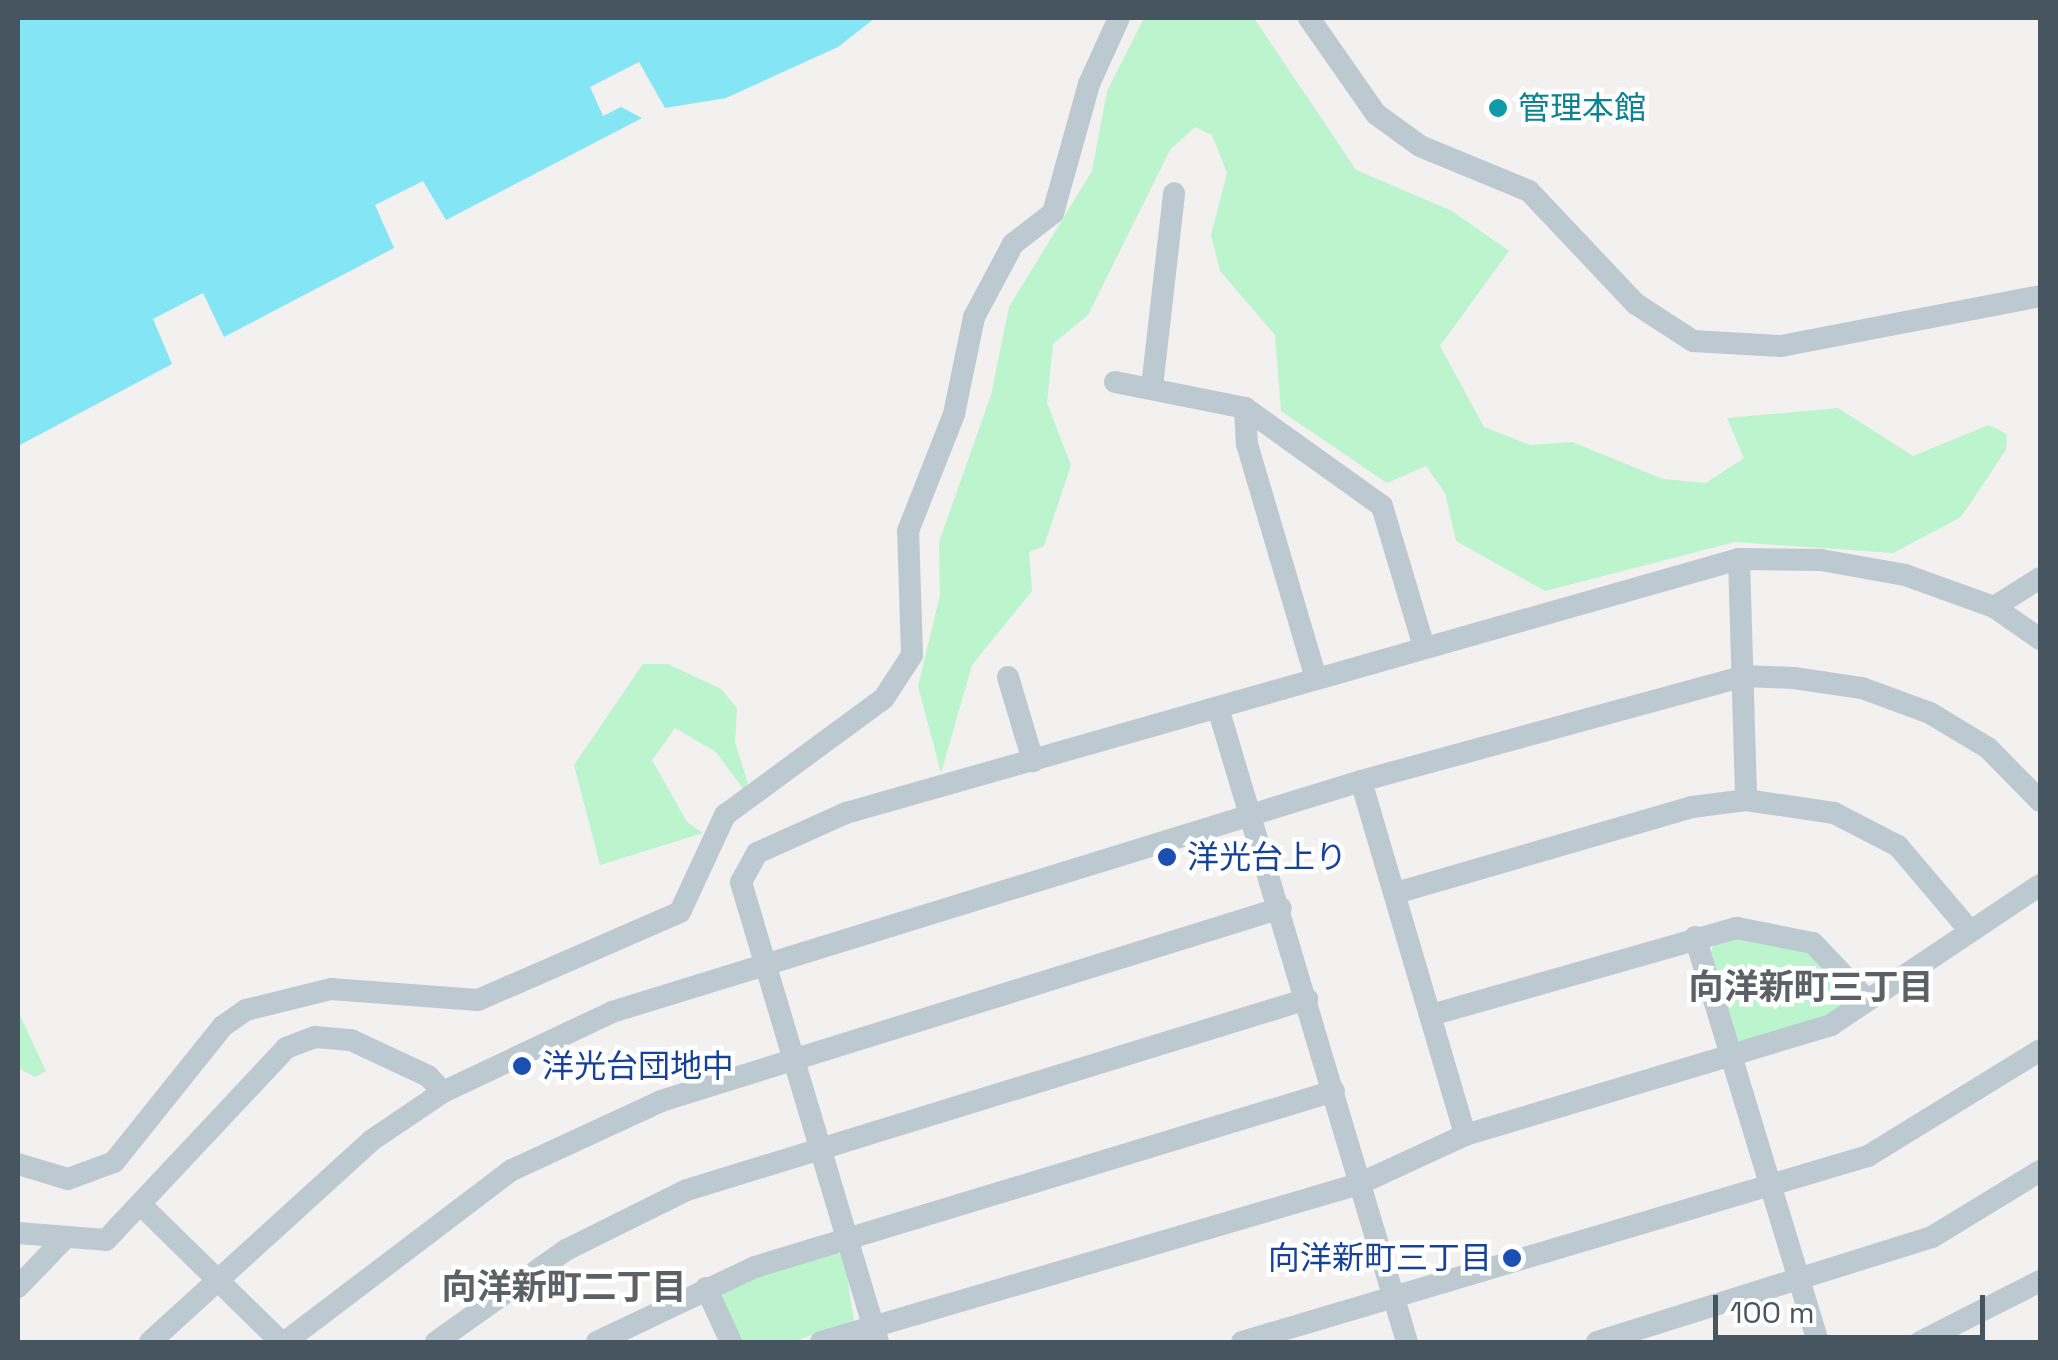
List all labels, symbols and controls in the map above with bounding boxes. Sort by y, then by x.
place label: 管理本館 [1518,89,1646,127]
marker: 管理本館 [1487,97,1509,119]
place label: 洋光台上り [1187,838,1347,876]
marker: 洋光台上り [1156,846,1178,868]
district label: 向洋新町三丁目 [1689,966,1933,1008]
place label: 洋光台団地中 [542,1047,734,1085]
marker: 洋光台団地中 [511,1055,533,1077]
place label: 向洋新町三丁目 [1268,1239,1492,1277]
marker: 向洋新町三丁目 [1501,1247,1523,1269]
district label: 向洋新町二丁目 [442,1266,686,1308]
scale bar [1718,1275,1990,1337]
text: 100 m [1730,1293,1815,1332]

